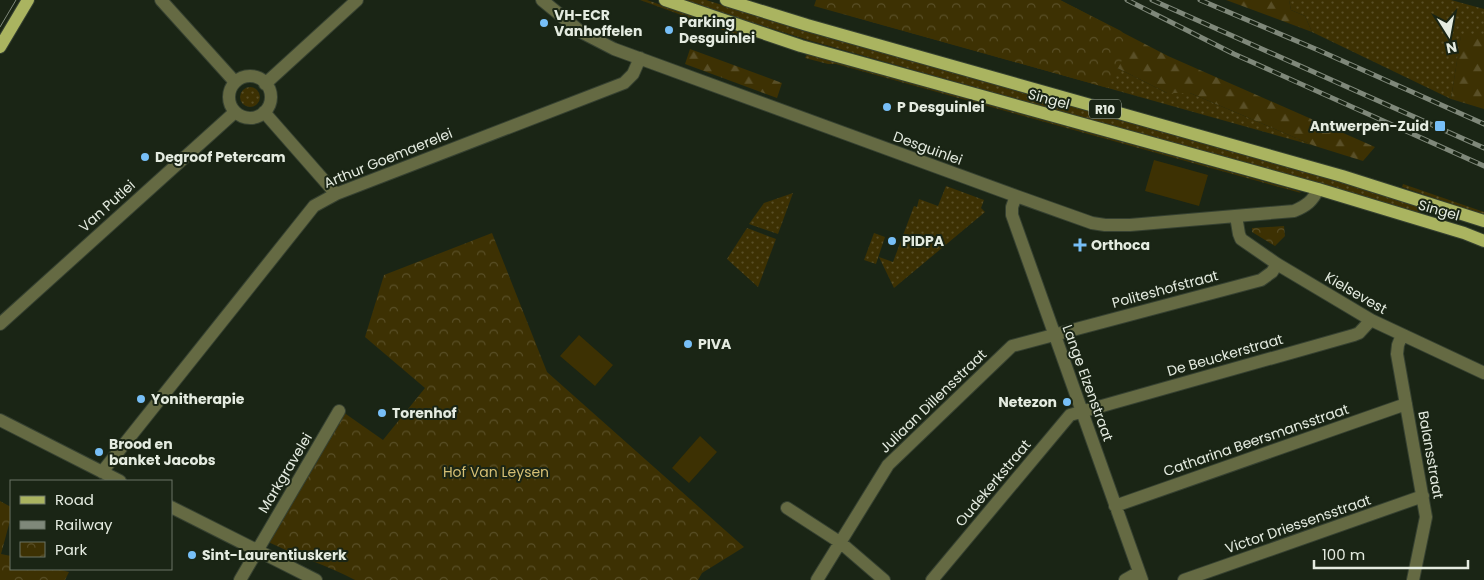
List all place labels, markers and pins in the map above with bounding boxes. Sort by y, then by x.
place label: VH-ECR Vanhoffelen [554,5,642,41]
place label: Parking Desguinlei [679,12,755,48]
marker: VH-ECR Vanhoffelen [538,17,550,29]
marker: Parking Desguinlei [663,24,675,36]
place label: P Desguinlei [897,97,985,117]
marker: P Desguinlei [881,101,893,113]
place label: Antwerpen-Zuid [1310,116,1429,136]
marker: Antwerpen-Zuid [1433,119,1447,133]
place label: Degroof Petercam [155,147,286,167]
marker: Degroof Petercam [139,151,151,163]
place label: PIDPA [902,231,945,251]
marker: PIDPA [886,235,898,247]
place label: Orthoca [1091,235,1150,255]
marker: Orthoca [1073,238,1087,252]
place label: PIVA [698,334,732,354]
marker: PIVA [682,338,694,350]
place label: Yonitherapie [151,389,245,409]
place label: Netezon [998,392,1057,412]
marker: Yonitherapie [135,393,147,405]
marker: Netezon [1061,396,1073,408]
place label: Torenhof [392,403,457,423]
marker: Torenhof [376,407,388,419]
place label: Brood en banket Jacobs [109,434,216,470]
marker: Brood en banket Jacobs [93,446,105,458]
place label: Sint-Laurentiuskerk [202,545,347,565]
marker: Sint-Laurentiuskerk [186,549,198,561]

